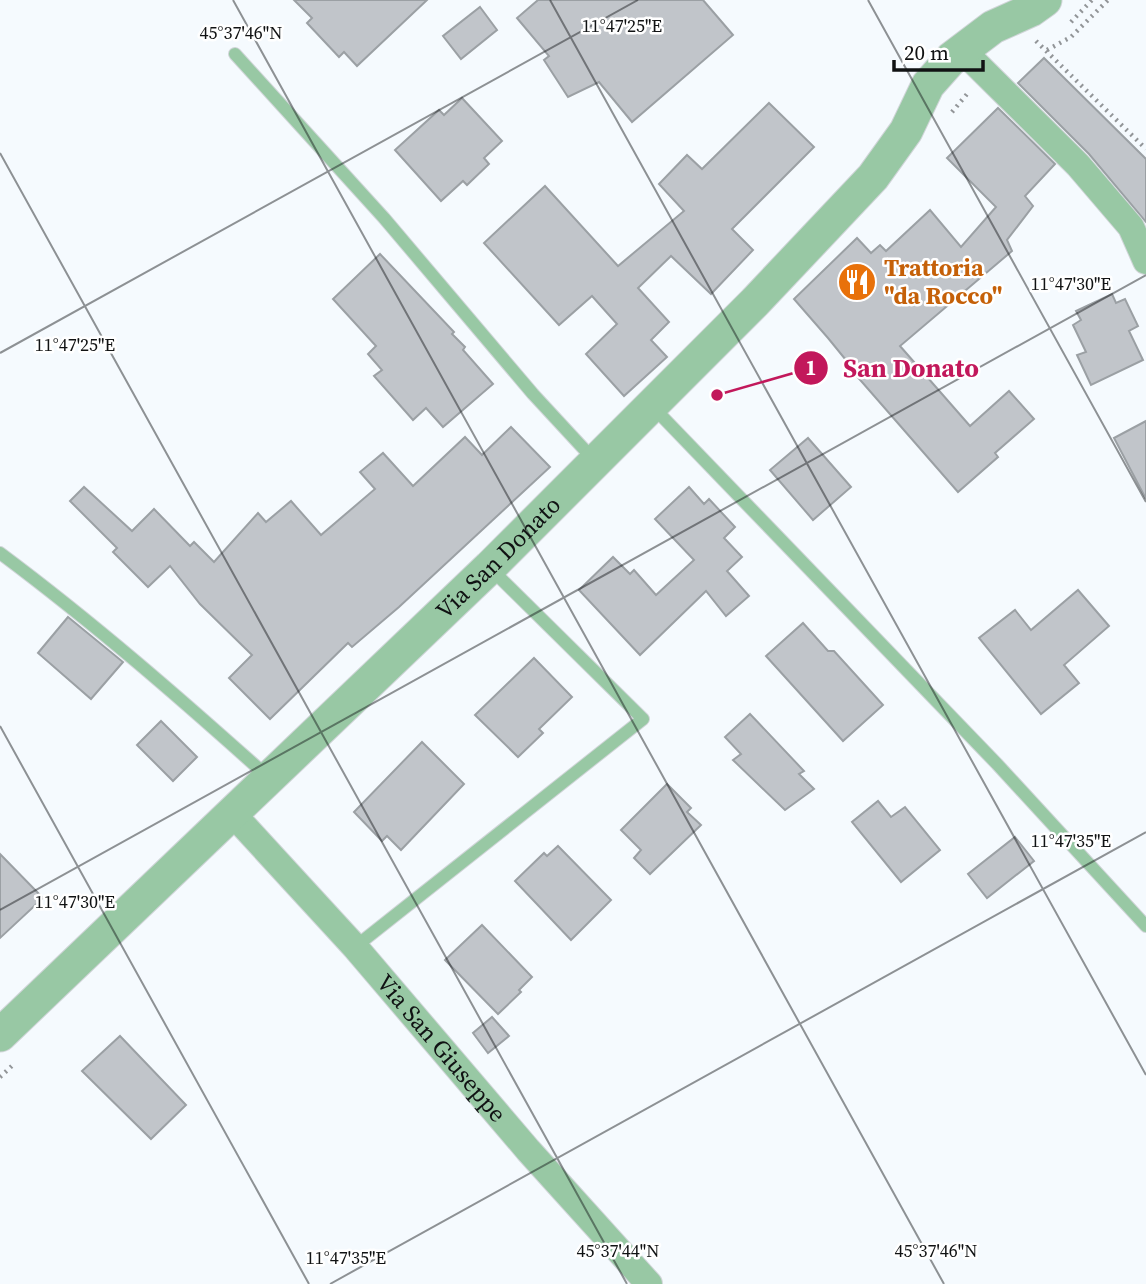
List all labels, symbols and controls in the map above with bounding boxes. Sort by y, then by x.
text: 11°47'25"E [582,13,662,38]
text: 45°37'46"N [200,20,282,45]
scale bar [894,28,983,72]
text: 20 m [904,38,949,67]
place label: Trattoria "da Rocco" [884,251,1002,312]
restaurant icon: Trattoria "da Rocco" [836,261,878,303]
text: 11°47'30"E [1031,271,1111,296]
text: 11°47'25"E [35,332,115,357]
callout: San Donato [794,344,993,391]
text: San Donato [843,350,979,386]
text: 1 [805,353,817,382]
street label: Via San Donato [428,489,568,626]
text: 11°47'35"E [1031,828,1111,853]
text: 11°47'30"E [35,889,115,914]
street label: Via San Giuseppe [369,967,514,1129]
text: 45°37'44"N [577,1238,659,1263]
text: 45°37'46"N [895,1238,977,1263]
text: 11°47'35"E [306,1245,386,1270]

